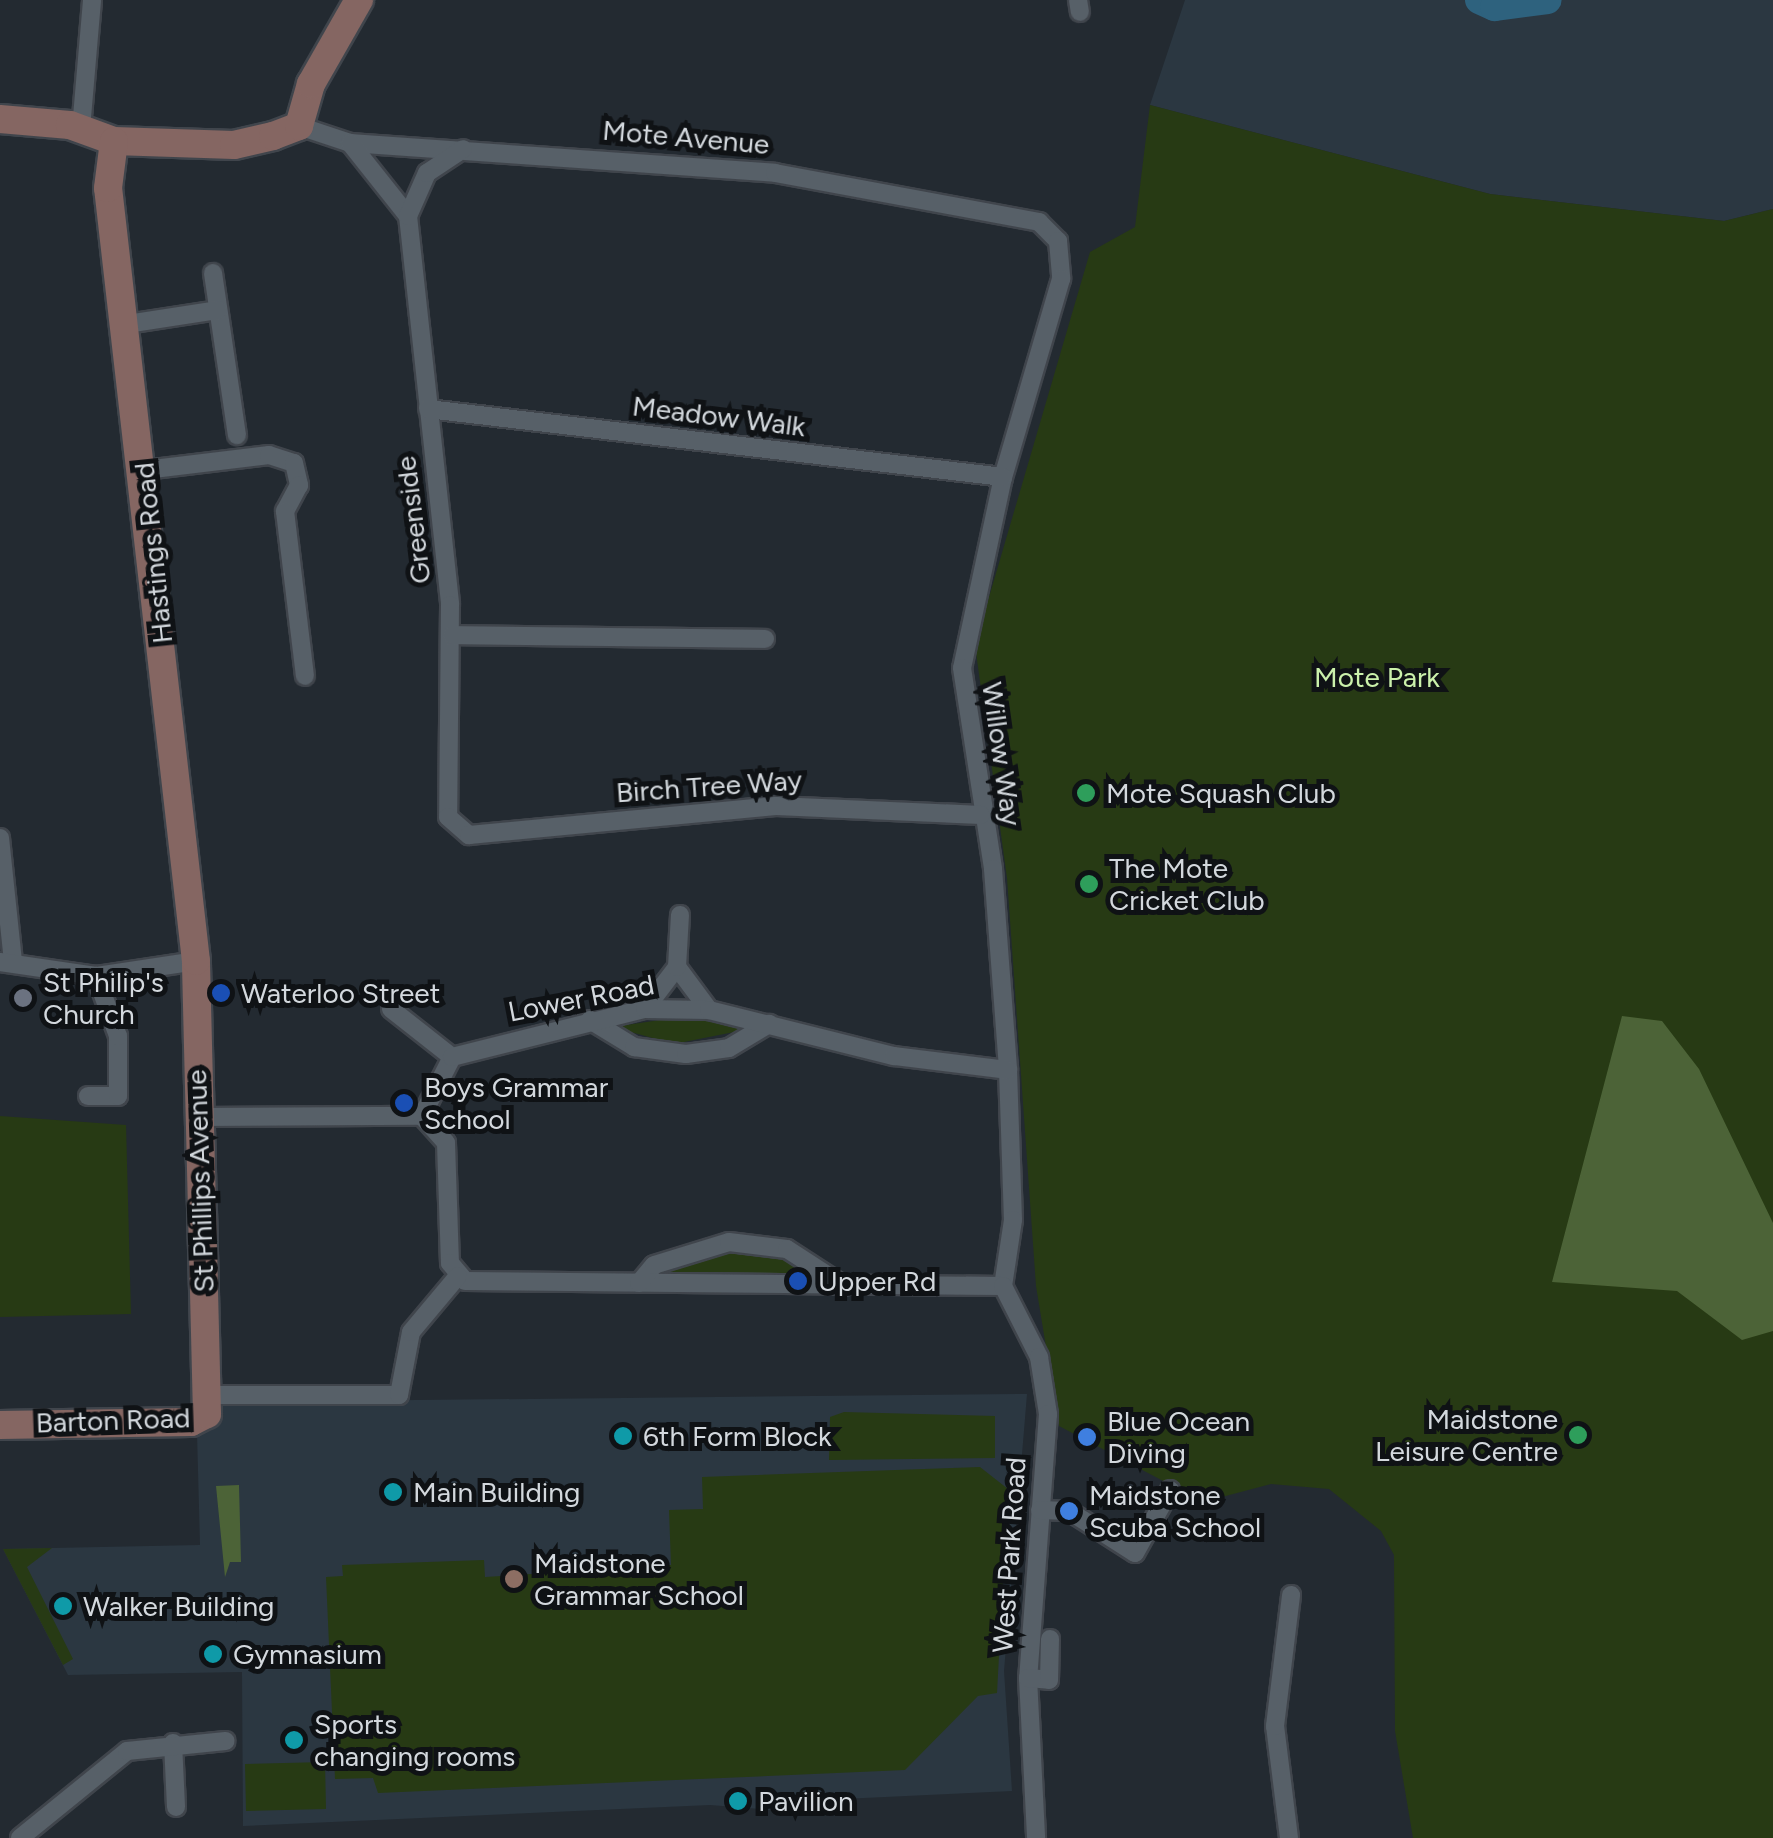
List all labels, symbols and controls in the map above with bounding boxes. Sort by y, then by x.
street label: Mote Avenue [601,113,771,161]
street label: Meadow Walk [631,389,807,443]
street label: Greenside [389,454,437,586]
street label: Hastings Road [127,461,179,645]
park label: Mote Park [1314,660,1440,694]
street label: Willow Way [975,680,1029,828]
street label: Birch Tree Way [615,763,803,809]
place label: Mote Squash Club [1106,776,1336,810]
marker: Mote Squash Club [1075,782,1097,804]
place label: The Mote Cricket Club [1109,851,1265,917]
marker: The Mote Cricket Club [1078,873,1100,895]
place label: St Philip's Church [43,965,164,1031]
street label: Lower Road [505,967,657,1029]
place label: Waterloo Street [241,976,440,1010]
marker: Waterloo Street [210,982,232,1004]
marker: St Philip's Church [12,987,34,1009]
street label: St Phillips Avenue [179,1069,221,1293]
place label: Boys Grammar School [424,1070,608,1136]
marker: Boys Grammar School [393,1092,415,1114]
place label: Upper Rd [818,1264,936,1298]
marker: Upper Rd [787,1270,809,1292]
street label: Barton Road [35,1401,191,1439]
place label: Maidstone Leisure Centre [1375,1402,1558,1468]
place label: Blue Ocean Diving [1107,1404,1250,1470]
place label: 6th Form Block [643,1419,832,1453]
marker: Maidstone Leisure Centre [1567,1424,1589,1446]
marker: 6th Form Block [612,1425,634,1447]
marker: Blue Ocean Diving [1076,1426,1098,1448]
street label: West Park Road [985,1456,1033,1654]
place label: Main Building [413,1475,580,1509]
place label: Maidstone Scuba School [1089,1478,1261,1544]
marker: Main Building [382,1481,404,1503]
marker: Maidstone Scuba School [1058,1500,1080,1522]
place label: Maidstone Grammar School [534,1546,744,1612]
marker: Maidstone Grammar School [503,1568,525,1590]
place label: Walker Building [83,1589,274,1623]
marker: Walker Building [52,1595,74,1617]
place label: Gymnasium [233,1637,382,1671]
marker: Gymnasium [202,1643,224,1665]
place label: Sports changing rooms [314,1707,515,1773]
marker: Sports changing rooms [283,1729,305,1751]
place label: Pavilion [758,1784,854,1818]
marker: Pavilion [727,1790,749,1812]

